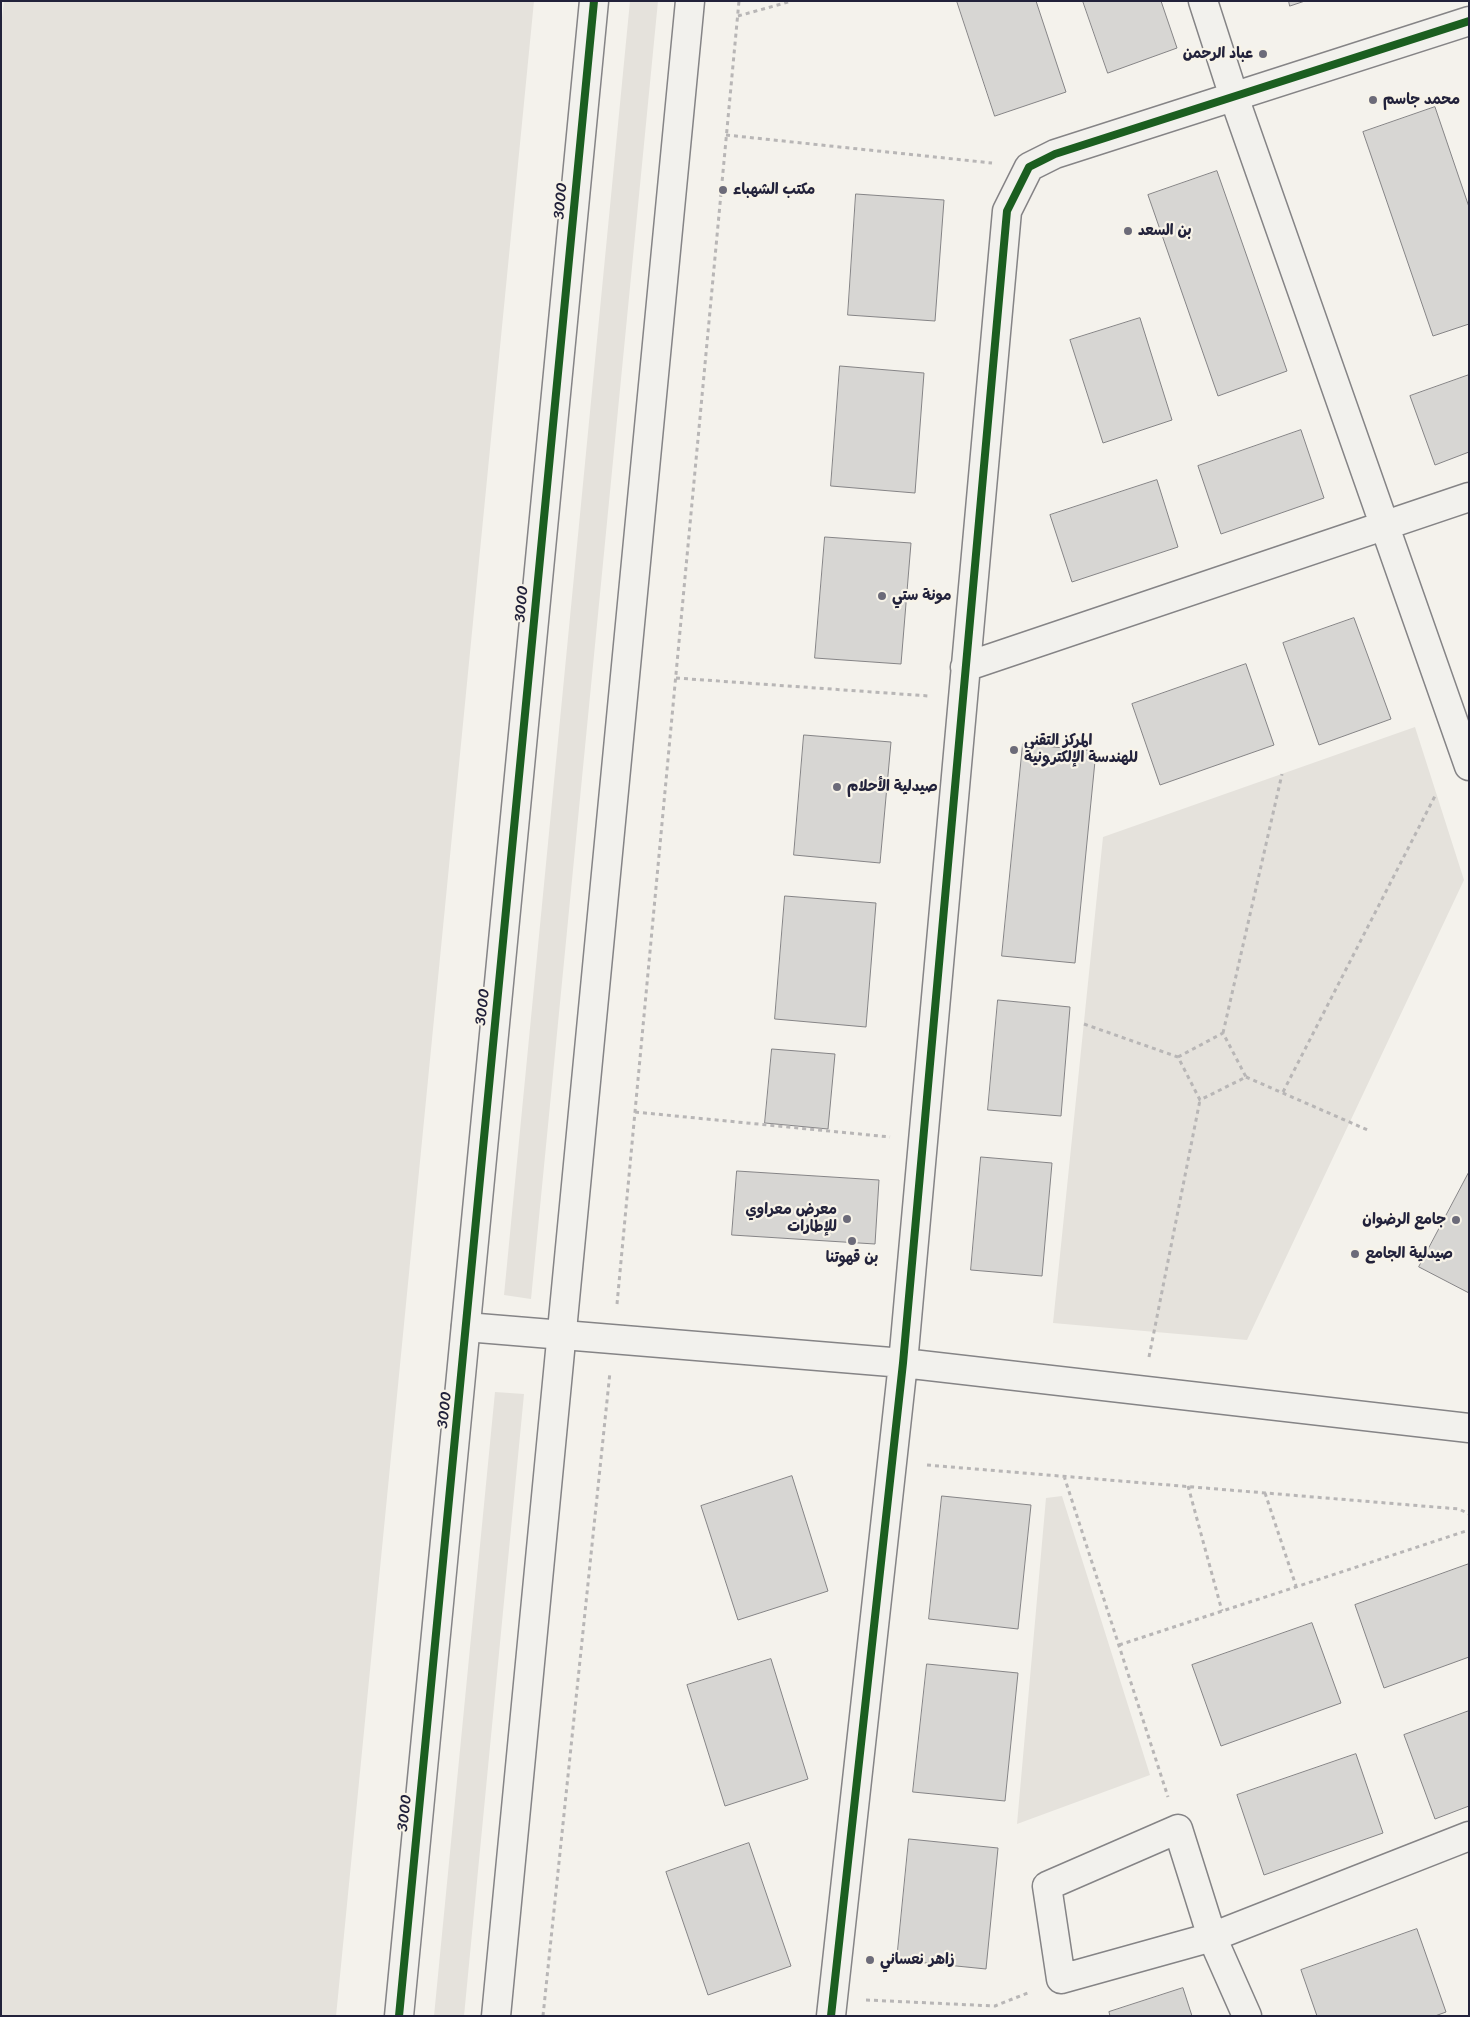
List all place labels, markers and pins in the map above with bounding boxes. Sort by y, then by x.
place label: عباد الرحمن [1183,45,1253,63]
marker: عباد الرحمن [1257,48,1269,60]
place label: محمد جاسم [1383,91,1460,109]
marker: محمد جاسم [1367,94,1379,106]
place label: مكتب الشهباء [733,181,815,199]
marker: مكتب الشهباء [717,184,729,196]
place label: بن السعد [1138,222,1192,240]
marker: بن السعد [1122,225,1134,237]
place label: مونة ستي [892,587,952,605]
marker: مونة ستي [876,590,888,602]
place label: المركز التقني للهندسة الإلكترونية [1024,732,1138,767]
marker: المركز التقني للهندسة الإلكترونية [1008,744,1020,756]
place label: صيدلية الأحلام [847,778,938,796]
marker: صيدلية الأحلام [831,781,843,793]
place label: معرض معراوي للإطارات [746,1201,837,1236]
place label: جامع الرضوان [1362,1211,1446,1229]
marker: معرض معراوي للإطارات [841,1213,853,1225]
marker: جامع الرضوان [1450,1214,1462,1226]
marker: بن قهوتنا [846,1235,858,1247]
place label: صيدلية الجامع [1365,1245,1453,1263]
marker: صيدلية الجامع [1349,1248,1361,1260]
place label: بن قهوتنا [826,1249,878,1267]
place label: زاهر نعساني [880,1951,955,1969]
marker: زاهر نعساني [864,1954,876,1966]

